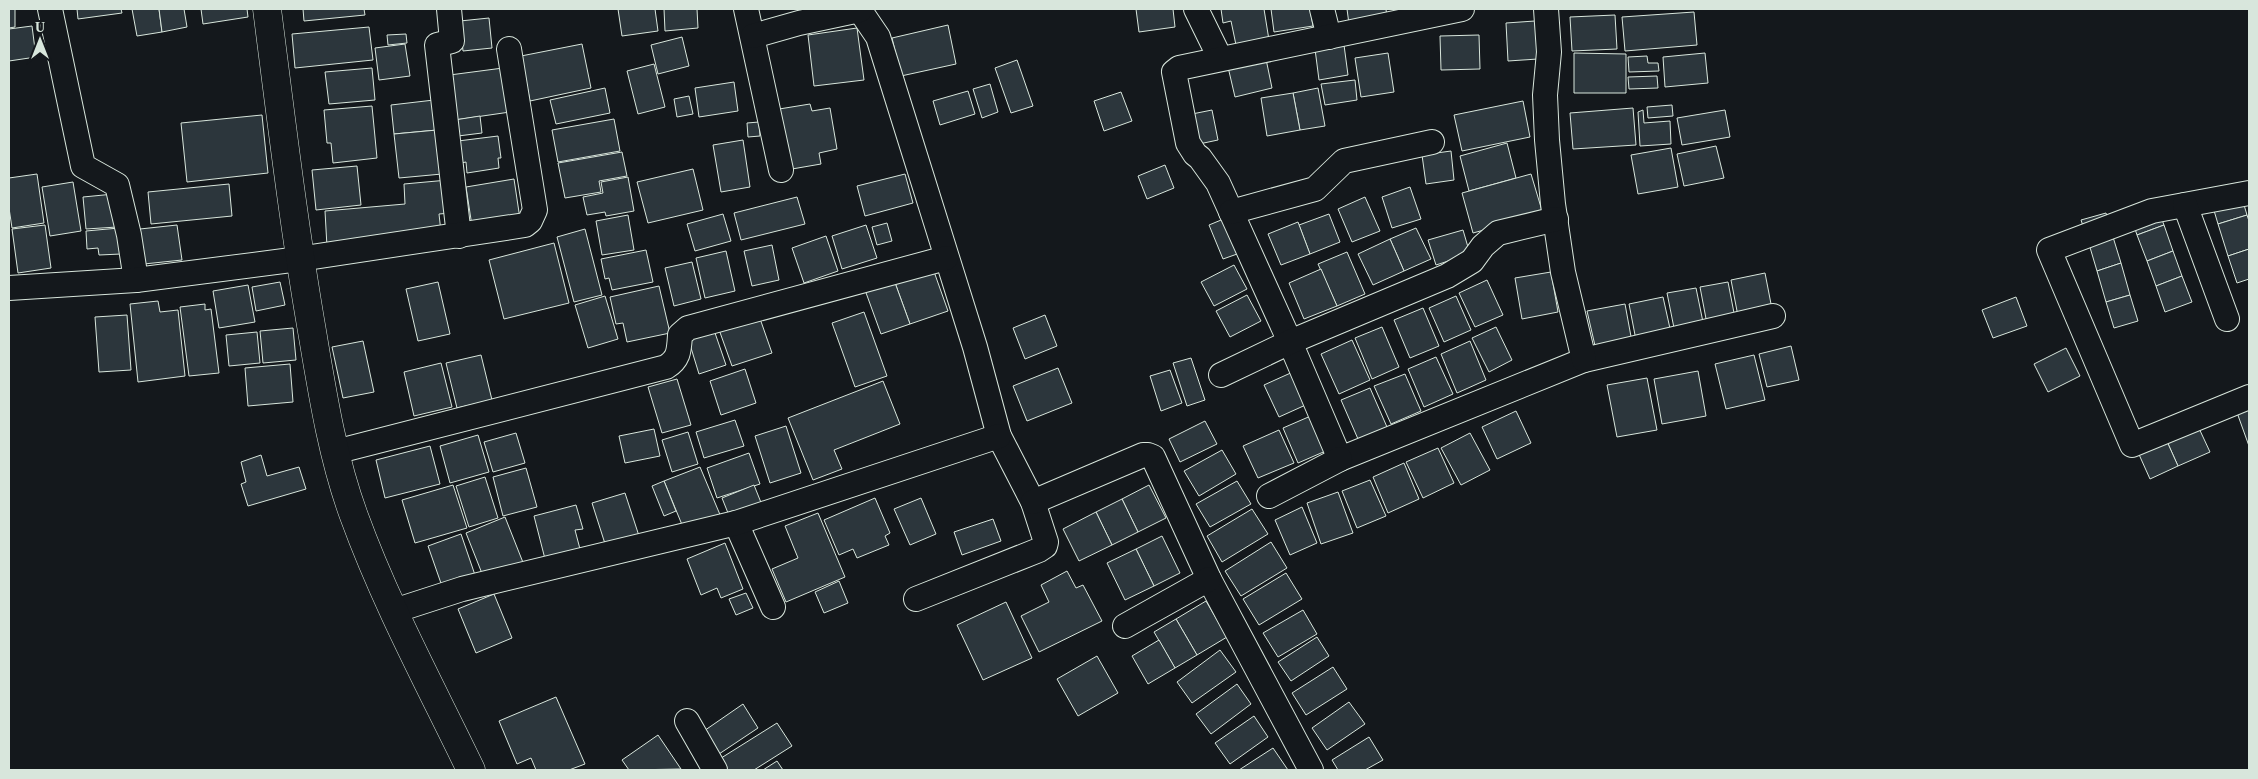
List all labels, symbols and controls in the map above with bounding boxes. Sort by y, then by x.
north arrow [15,15,65,65]
text: U [35,20,45,35]

